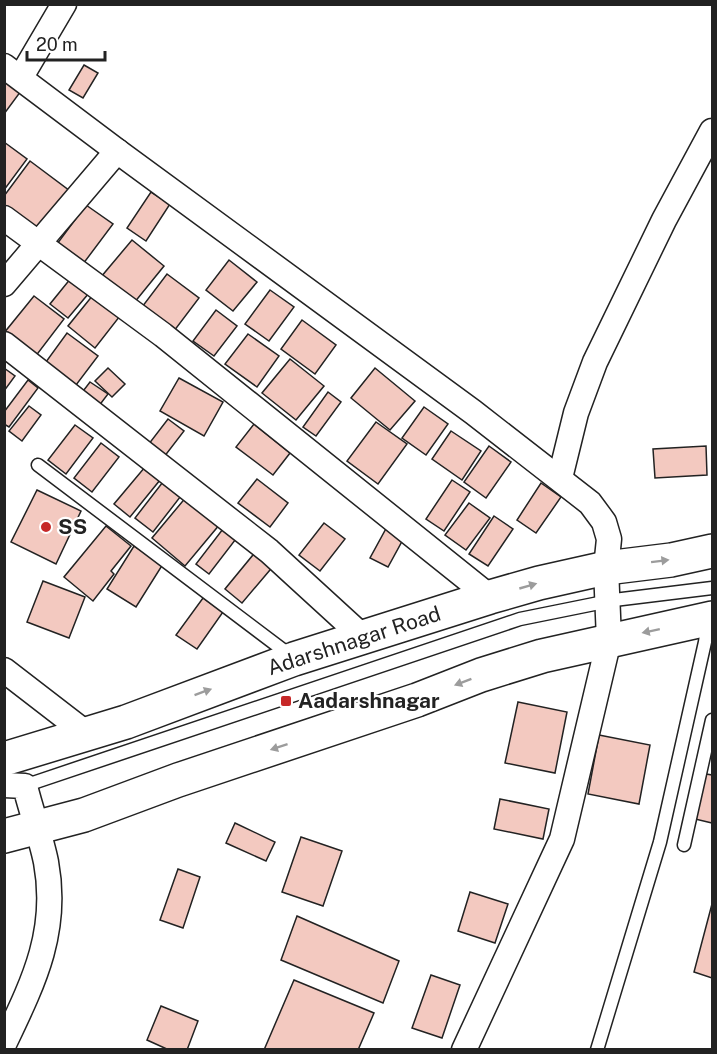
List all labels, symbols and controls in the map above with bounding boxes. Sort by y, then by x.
scale bar [27,24,105,62]
text: 20 m [36,34,78,55]
place label: SS [58,514,87,539]
marker: SS [39,520,53,534]
one-way arrow [650,557,669,566]
one-way arrow [519,581,537,591]
street label: Adarshnagar Road [264,601,444,680]
one-way arrow [641,627,660,636]
one-way arrow [454,678,472,687]
one-way arrow [194,687,212,697]
place label: Aadarshnagar [298,688,440,713]
marker: Aadarshnagar [279,694,293,708]
one-way arrow [270,742,288,752]

